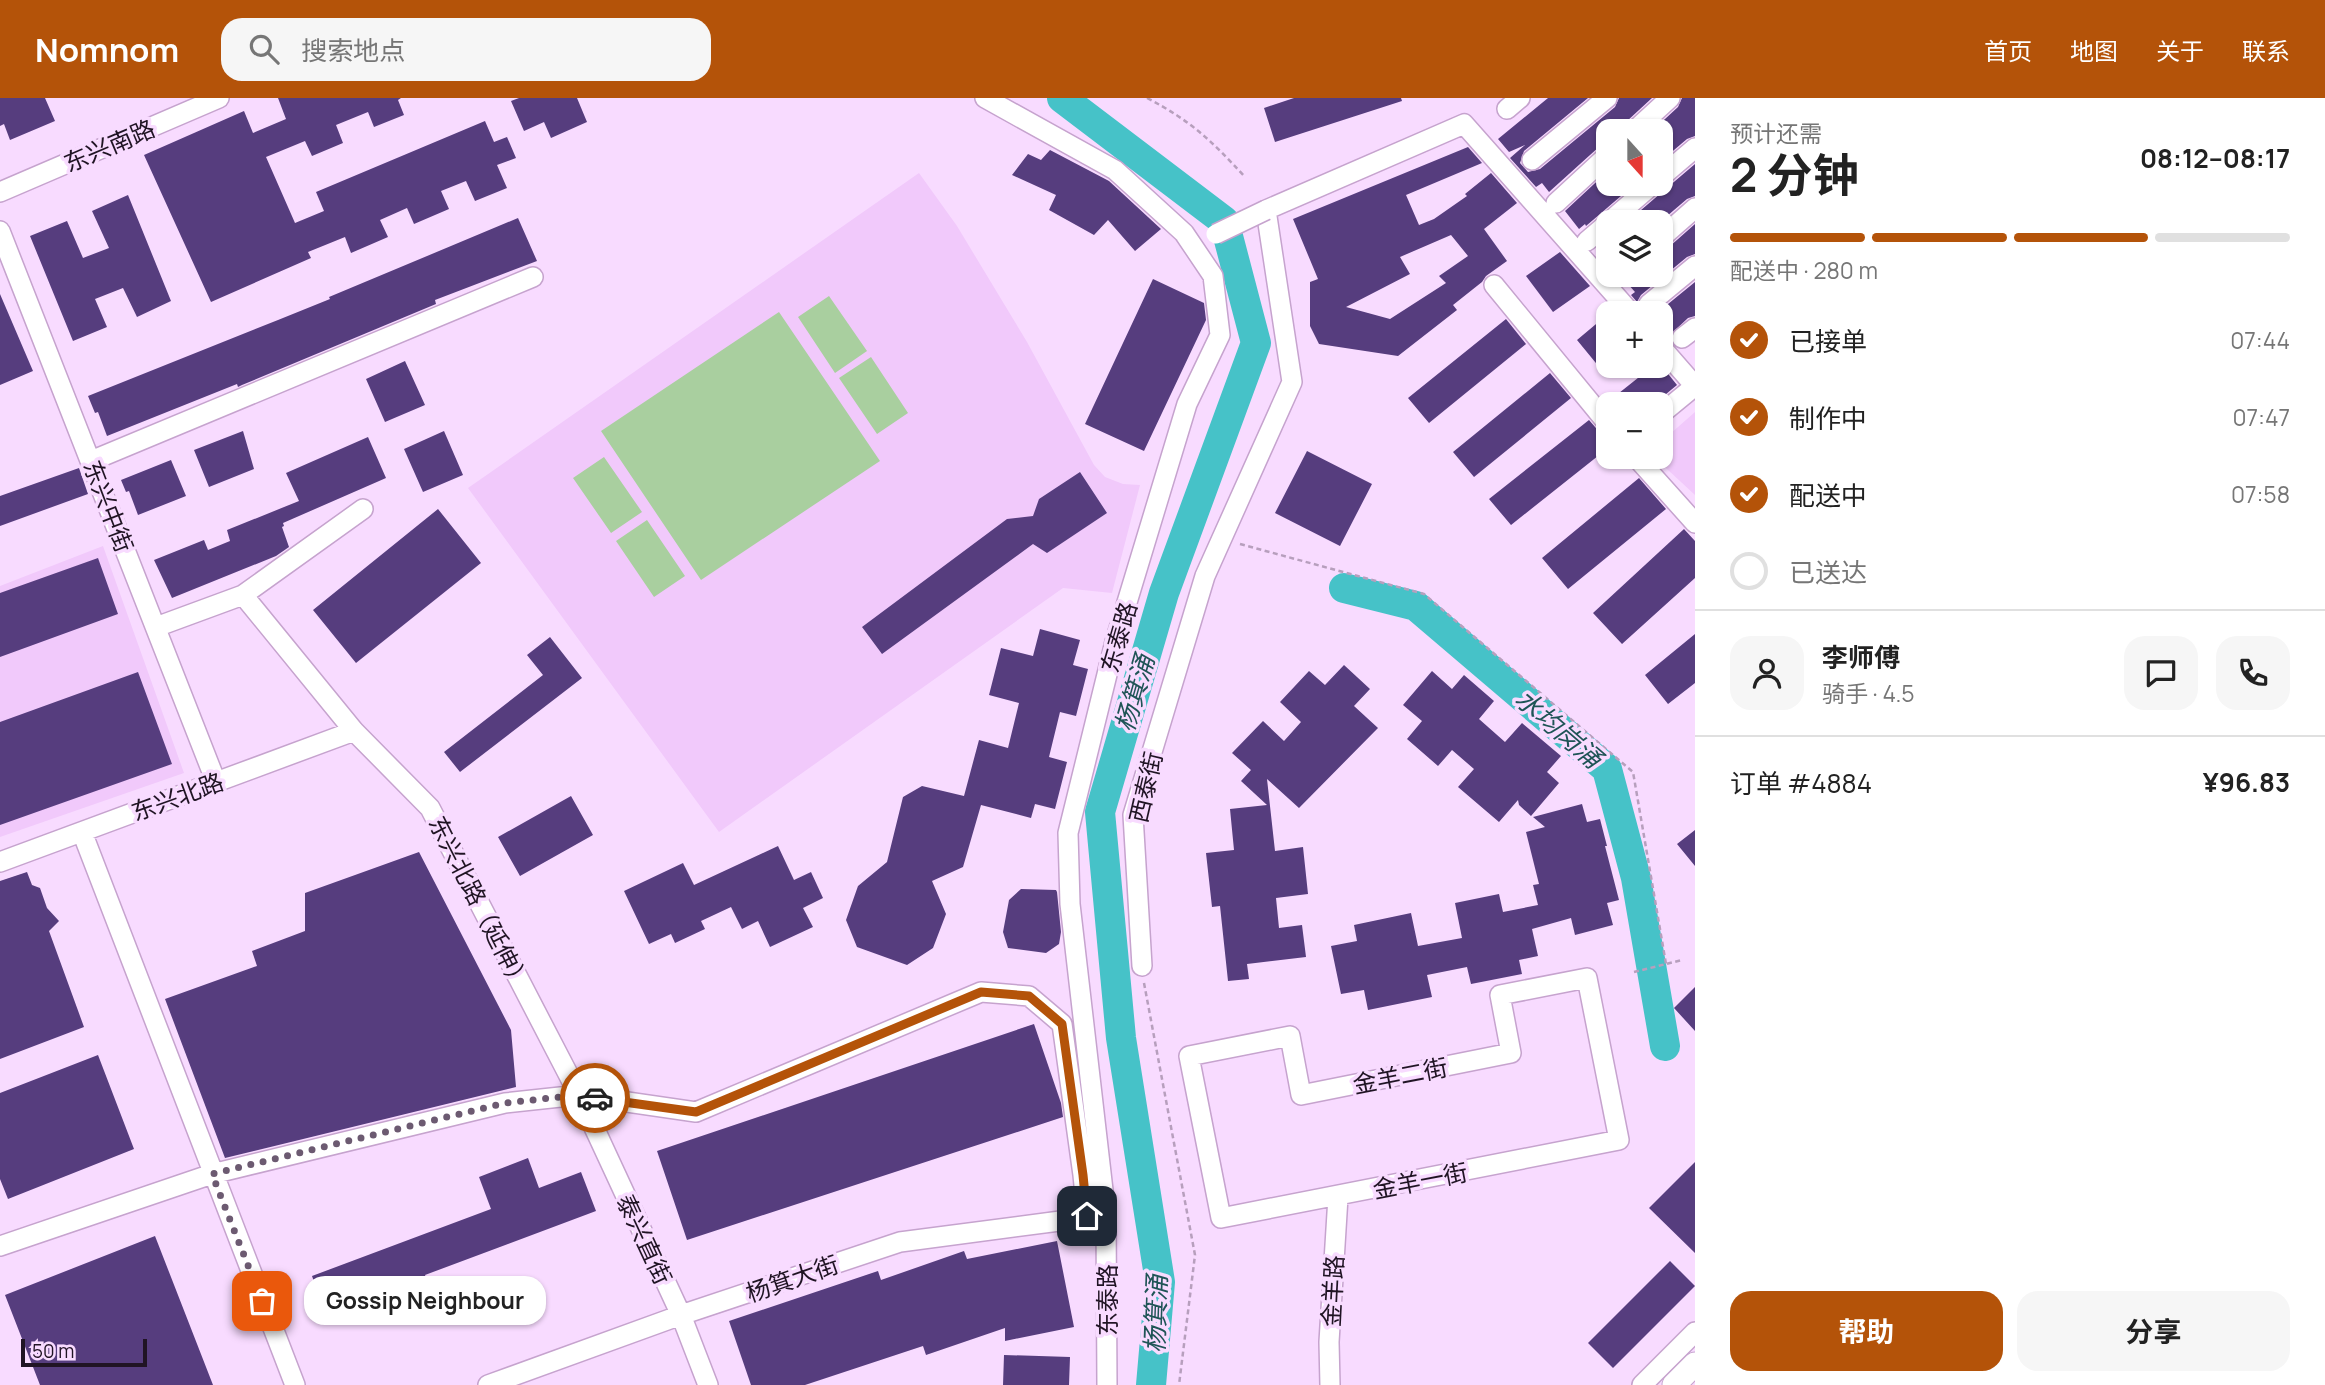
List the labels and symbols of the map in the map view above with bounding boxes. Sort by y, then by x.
street label: 东兴南路 [58,111,160,179]
north arrow [1596,119,1673,196]
street label: 东兴中街 [76,455,142,557]
street label: 东泰路 [1092,598,1144,676]
water label: 杨箕涌 [1106,648,1163,735]
water label: 水均岗涌 [1508,680,1612,778]
street label: 西泰街 [1121,748,1169,826]
street label: 东兴北路 [126,764,228,828]
street label: 东兴北路（延伸） [422,810,538,996]
street label: 金羊二街 [1350,1050,1450,1100]
courier [560,1063,630,1133]
street label: 金羊一街 [1370,1155,1470,1205]
pin [1057,1186,1117,1246]
street label: 泰兴直街 [610,1189,680,1289]
street label: 杨箕大街 [741,1247,843,1309]
street label: 金羊路 [1314,1254,1350,1328]
street label: 东泰路 [1090,1264,1123,1336]
pin [232,1271,292,1331]
water label: 杨箕涌 [1136,1271,1174,1354]
callout: Gossip Neighbour [304,1276,546,1326]
scale bar [21,1336,147,1368]

